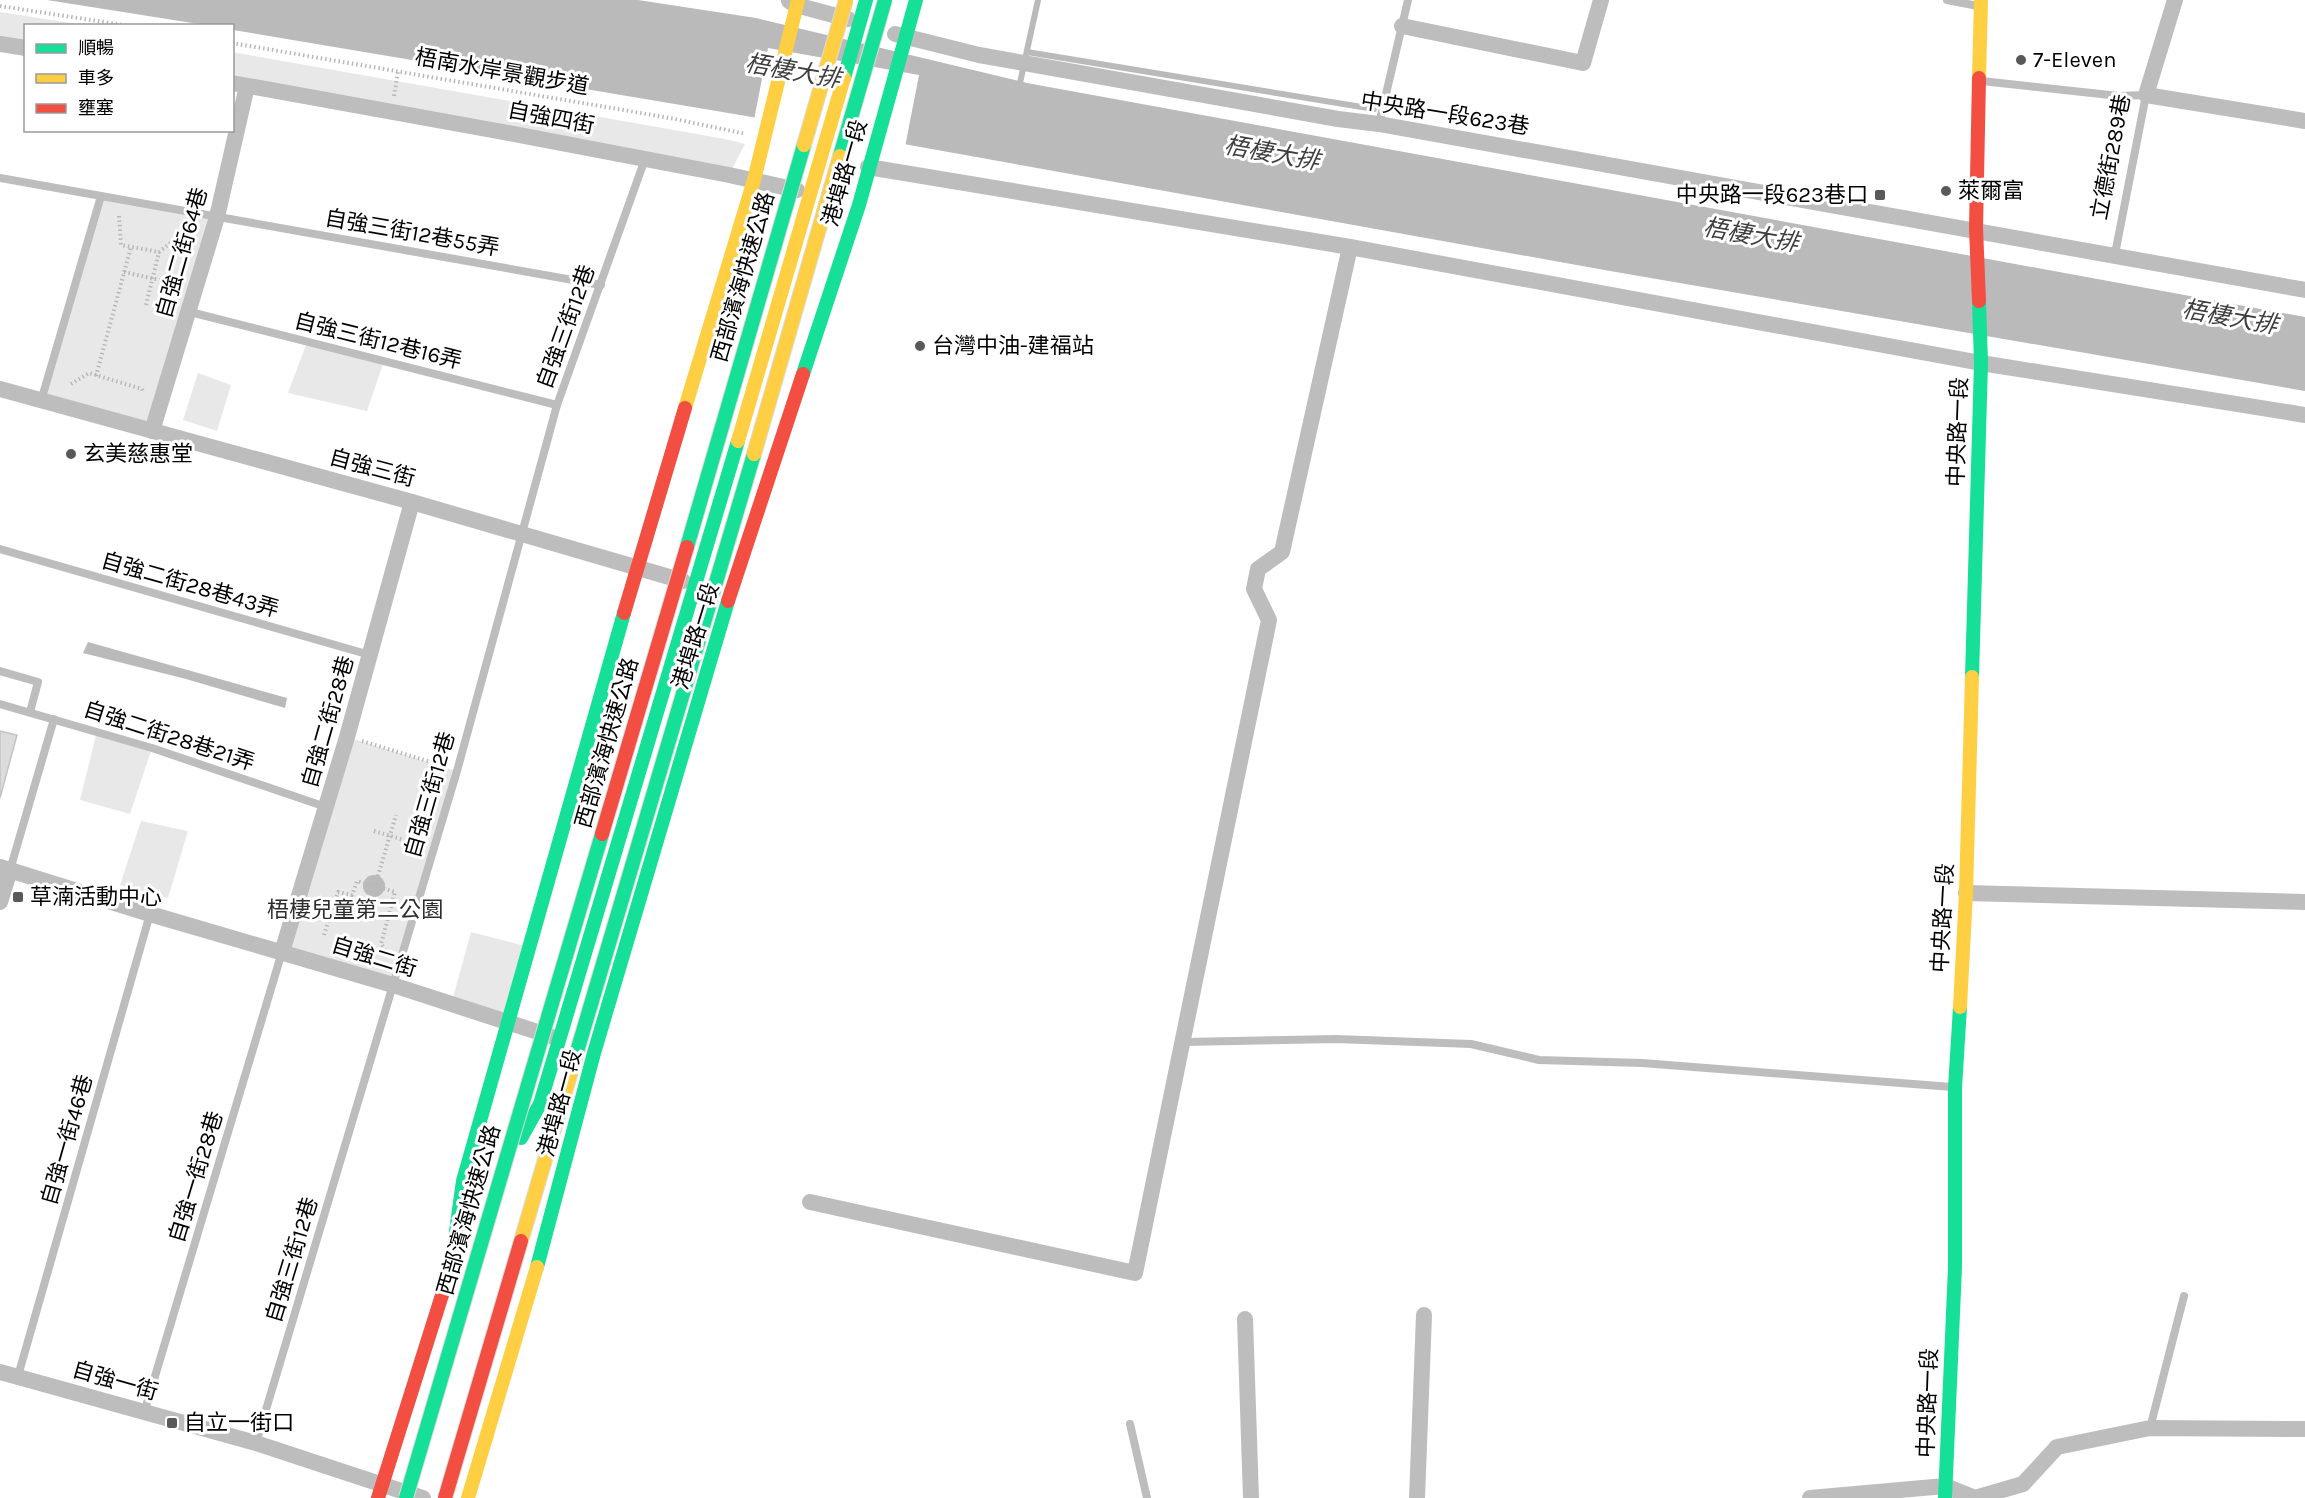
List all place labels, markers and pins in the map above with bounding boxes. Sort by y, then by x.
place label: 7-Eleven [2033,47,2116,73]
marker: 7-Eleven [2014,53,2028,67]
place label: 萊爾富 [1958,178,2024,204]
place label: 中央路一段623巷口 [1676,182,1868,208]
marker: 萊爾富 [1939,184,1953,198]
marker: 中央路一段623巷口 [1873,188,1887,202]
place label: 台灣中油-建福站 [932,333,1094,359]
marker: 台灣中油-建福站 [913,339,927,353]
place label: 玄美慈惠堂 [83,441,193,467]
marker: 玄美慈惠堂 [64,447,78,461]
place label: 草湳活動中心 [30,884,162,910]
marker: 草湳活動中心 [11,890,25,904]
place label: 自立一街口 [184,1410,294,1436]
marker: 自立一街口 [165,1416,179,1430]

